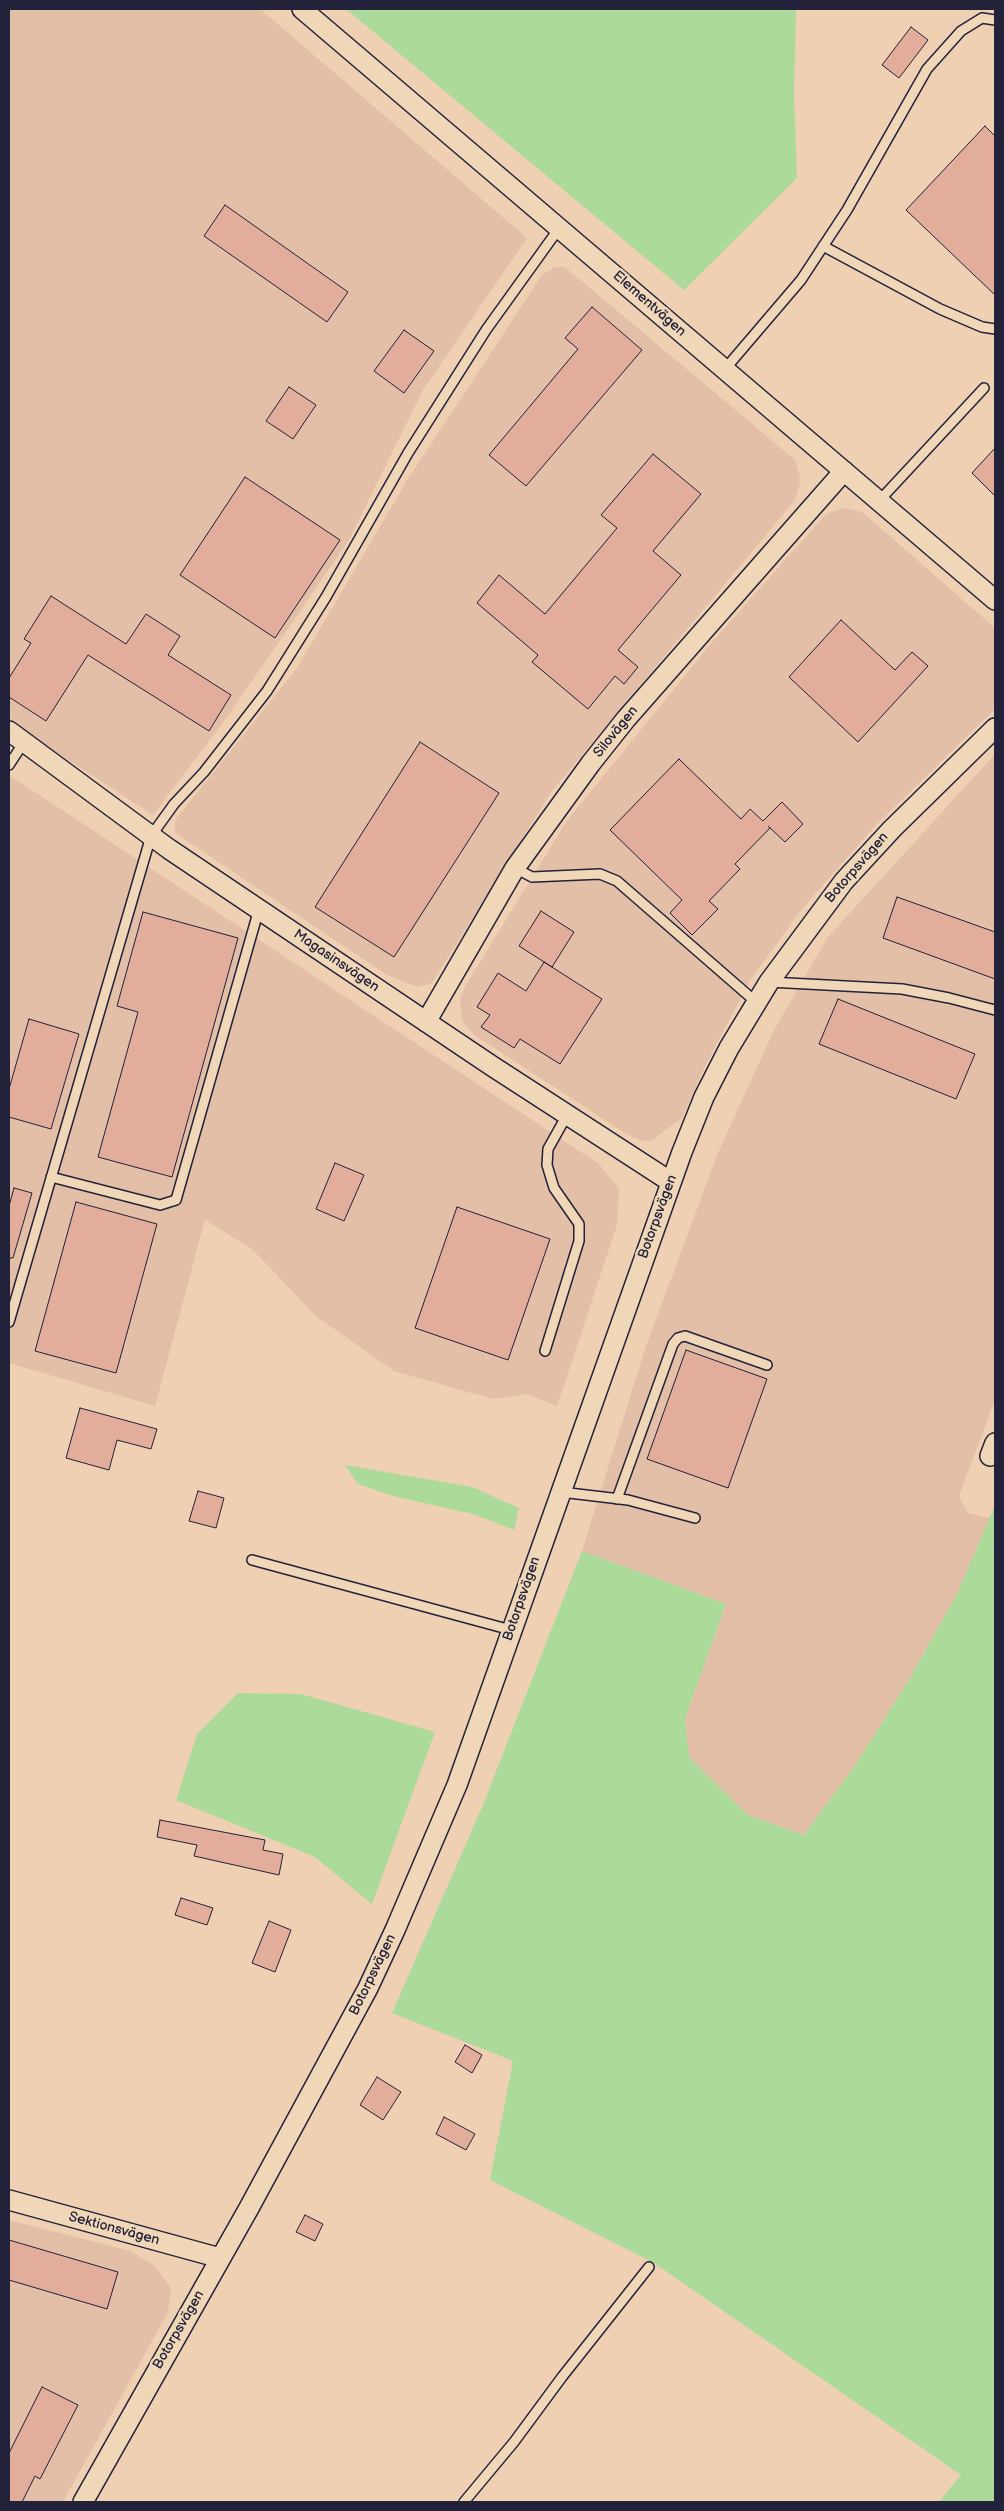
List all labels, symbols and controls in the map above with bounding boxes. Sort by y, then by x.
street label: Elementvägen [609,268,689,340]
street label: Silovägen [590,703,642,761]
street label: Botorpsvägen [822,829,892,907]
street label: Magasinsvägen [290,926,382,996]
street label: Botorpsvägen [635,1173,681,1261]
street label: Botorpsvägen [500,1555,544,1643]
street label: Botorpsvägen [346,1932,400,2018]
street label: Sektionsvägen [67,2209,161,2249]
street label: Botorpsvägen [150,2288,208,2372]

